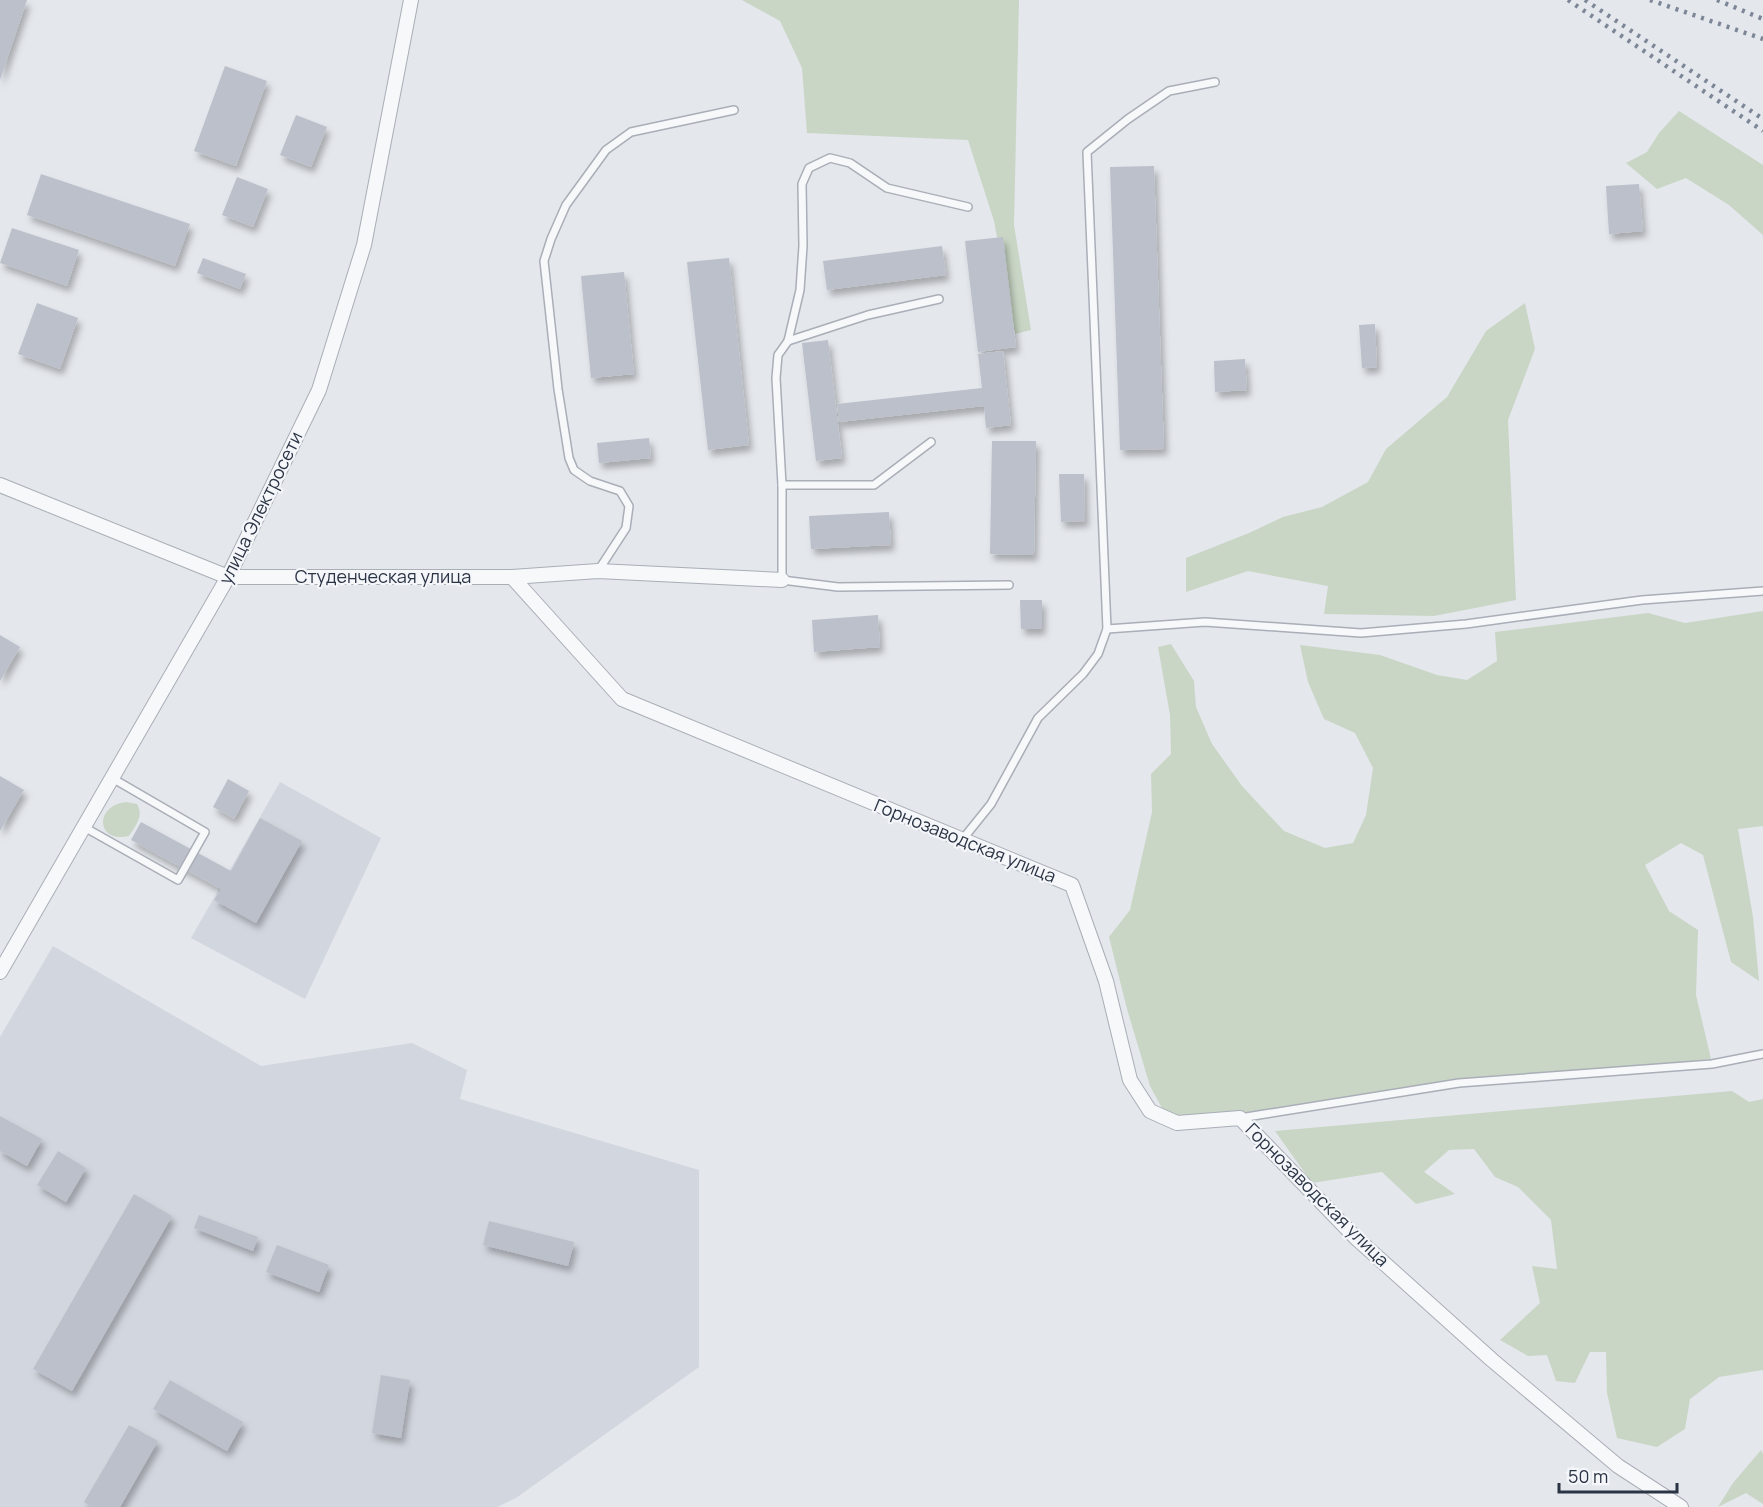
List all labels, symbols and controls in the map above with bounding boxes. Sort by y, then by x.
street label: улица Электросети [213,427,308,588]
street label: Студенческая улица [295,564,471,588]
street label: Горнозаводская улица [871,793,1060,888]
street label: Горнозаводская улица [1241,1117,1395,1271]
scale bar [1559,1456,1678,1494]
text: 50 m [1568,1464,1608,1488]

